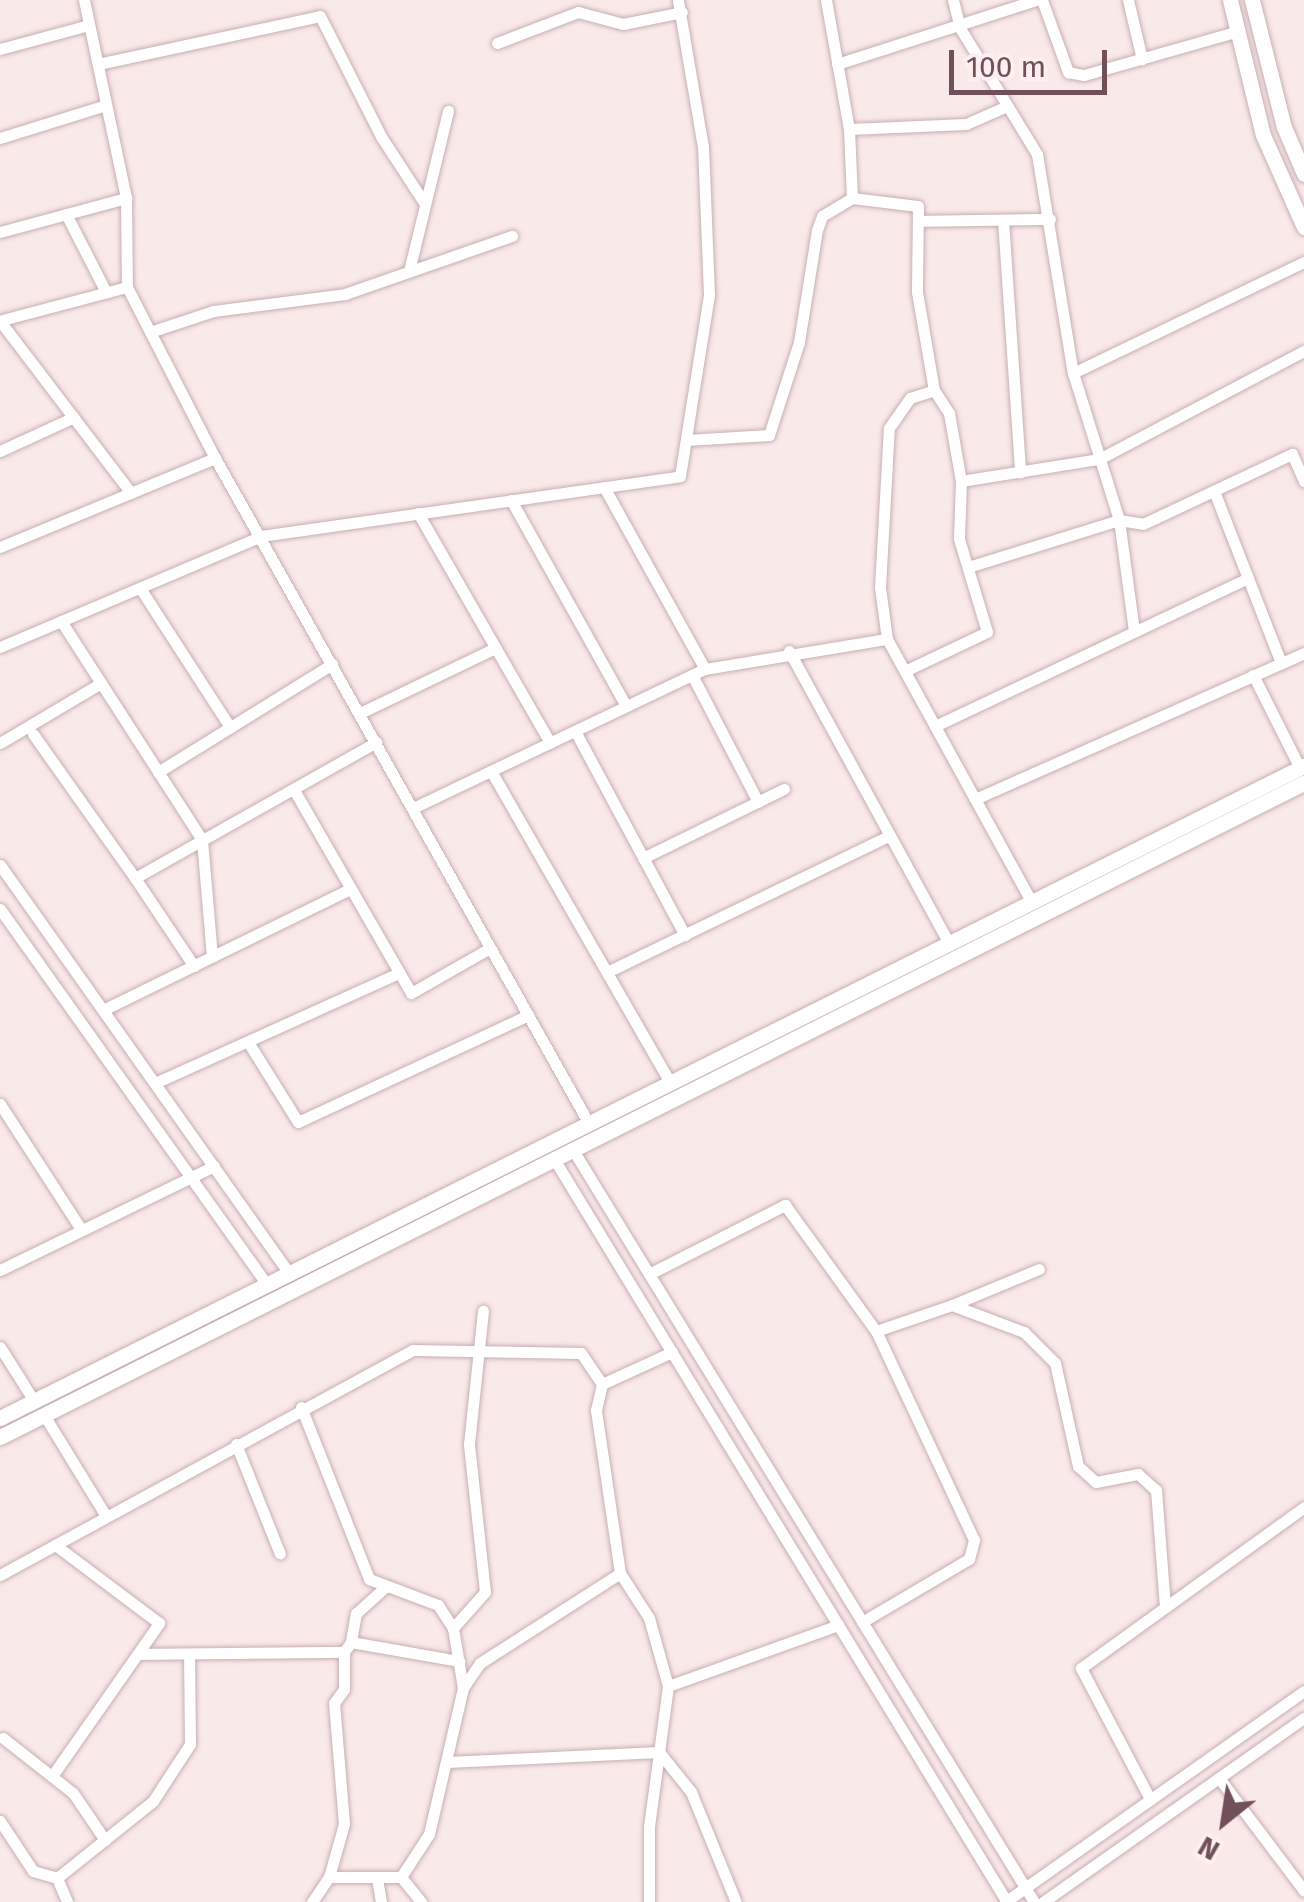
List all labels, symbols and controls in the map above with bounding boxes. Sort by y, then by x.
scale bar [954,30,1112,92]
text: 100 m [966,49,1046,85]
north arrow [1174,1772,1274,1872]
text: N [1192,1829,1225,1867]

